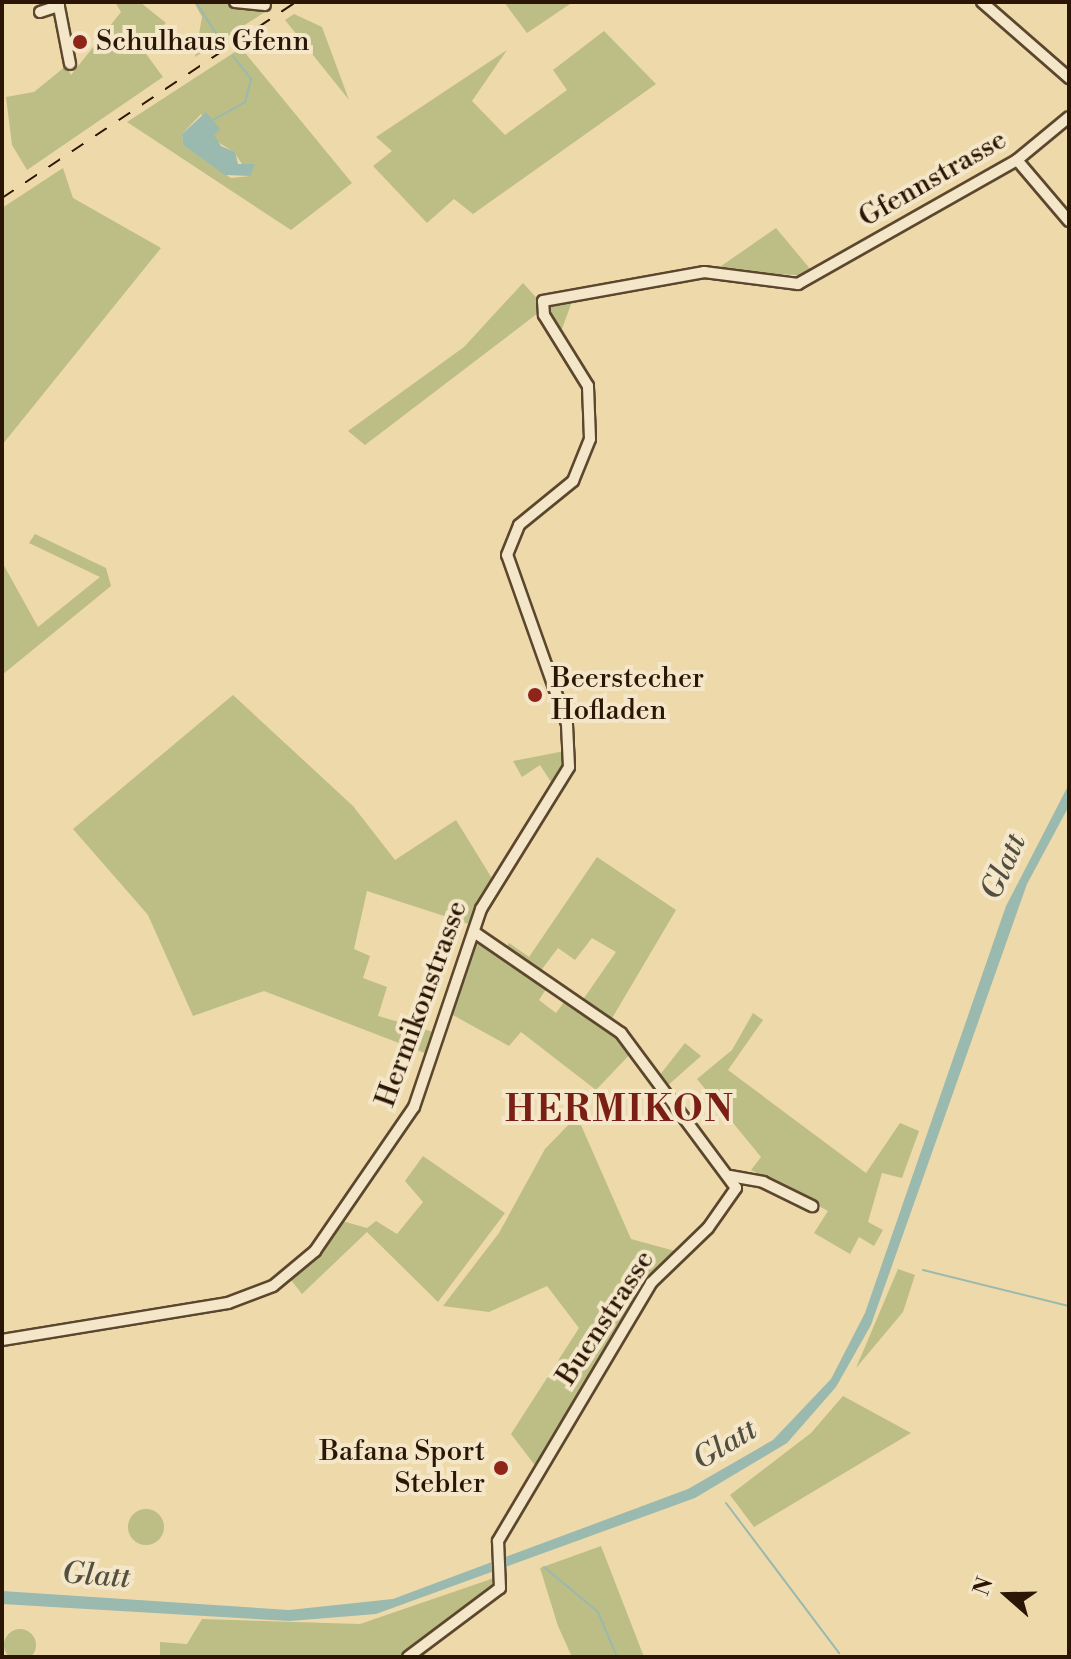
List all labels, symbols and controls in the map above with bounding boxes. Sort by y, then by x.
place label: Schulhaus Gfenn [96,25,309,59]
marker: Schulhaus Gfenn [71,33,89,51]
street label: Gfennstrasse [853,123,1013,235]
place label: Beerstecher Hofladen [551,662,704,728]
marker: Beerstecher Hofladen [526,686,544,704]
water label: Glatt [974,828,1034,906]
street label: Hermikonstrasse [369,896,475,1112]
district label: HERMIKON [505,1089,735,1133]
street label: Buenstrasse [550,1244,662,1392]
water label: Glatt [686,1412,764,1478]
place label: Bafana Sport Stebler [319,1435,485,1501]
marker: Bafana Sport Stebler [492,1459,510,1477]
north arrow [967,1555,1047,1635]
water label: Glatt [61,1556,131,1596]
text: N [968,1574,1000,1599]

